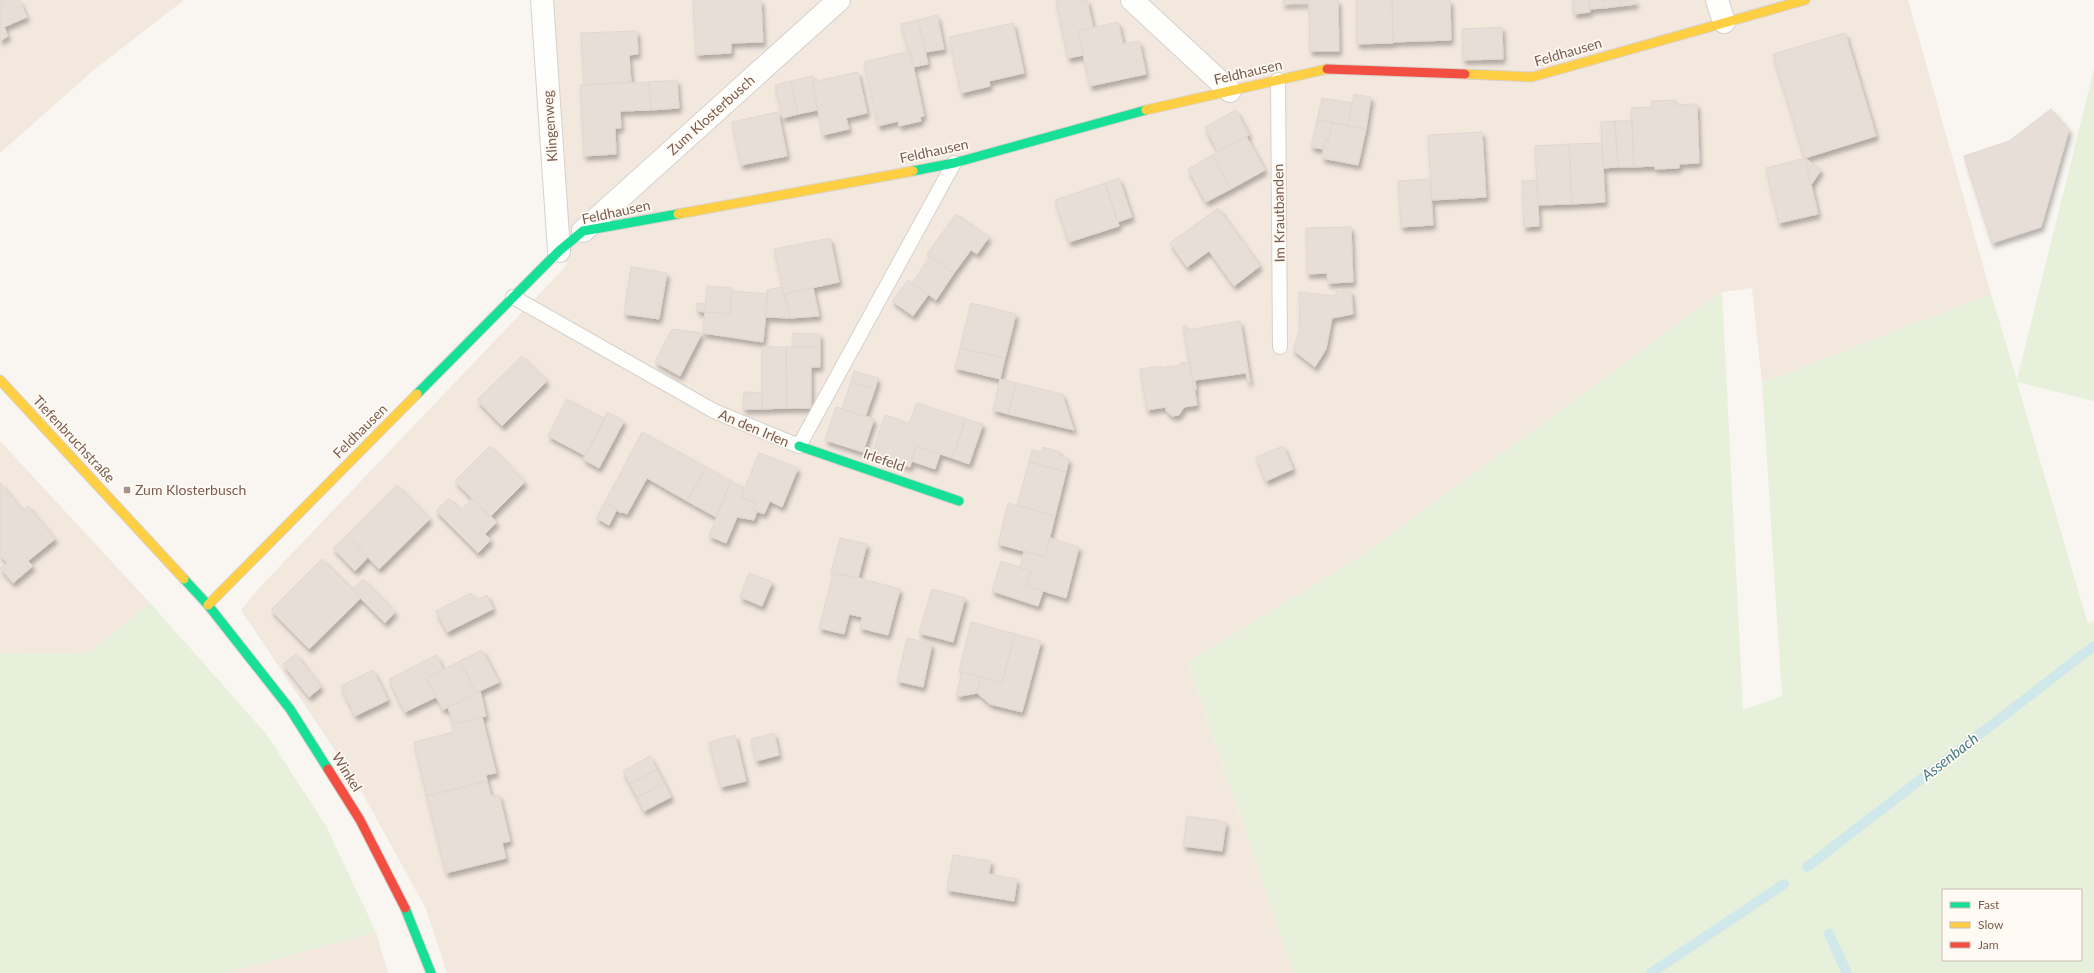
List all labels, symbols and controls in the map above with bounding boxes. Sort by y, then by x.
street label: Feldhausen [1532,34,1604,69]
street label: Feldhausen [1212,55,1284,88]
street label: Zum Klosterbusch [664,71,758,158]
street label: Klingenweg [539,90,560,162]
street label: Feldhausen [898,135,970,166]
street label: Im Krautbanden [1269,164,1288,262]
street label: Feldhausen [580,196,652,227]
street label: Tiefenbruchstraße [30,392,119,486]
street label: Feldhausen [329,400,390,461]
street label: An den Irlen [716,405,792,450]
street label: Irlefeld [861,445,907,475]
place label: Zum Klosterbusch [135,481,246,498]
marker: Zum Klosterbusch [122,485,132,495]
water label: Assenbach [1917,728,1981,785]
street label: Winkel [329,749,366,794]
legend [1942,889,2082,961]
text: Fast [1978,897,2000,912]
text: Slow [1978,917,2004,932]
text: Jam [1978,937,1999,952]

